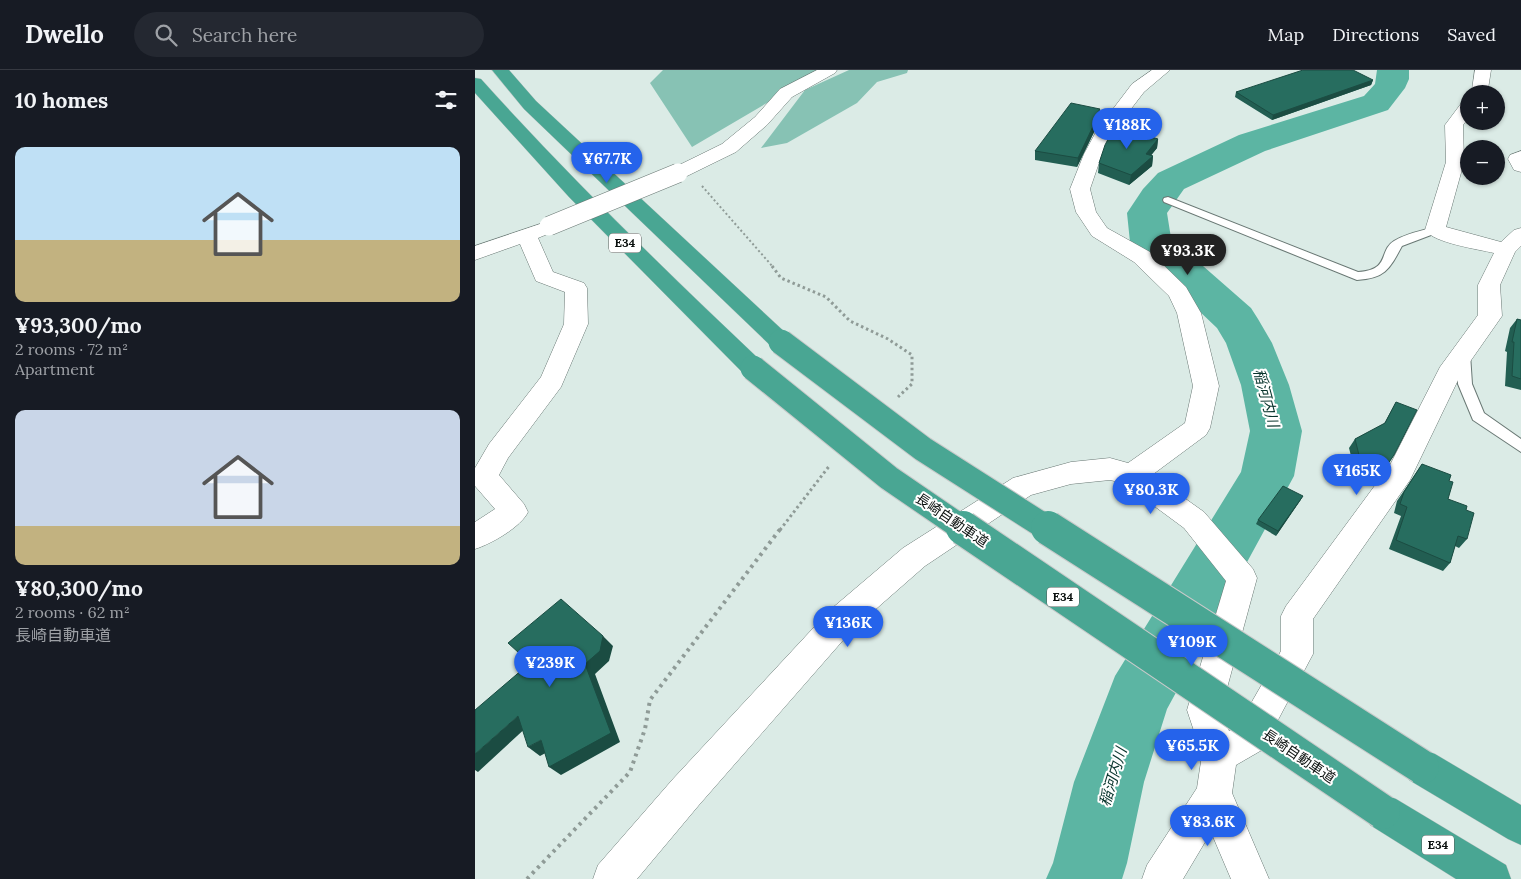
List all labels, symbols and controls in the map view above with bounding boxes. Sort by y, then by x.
search box [134,12,484,57]
text: Dwello [25,19,104,50]
icon: search [152,21,180,49]
text: Search here [192,23,297,47]
text: Map [1268,23,1304,46]
text: Directions [1332,23,1419,46]
text: Saved [1447,23,1496,46]
map controls [1460,85,1505,185]
button: + [1460,85,1505,130]
icon: filters [432,86,460,114]
text: 10 homes [15,87,108,114]
pin: ¥188K [1092,108,1162,150]
text: ¥188K [1103,114,1151,134]
button: − [1460,140,1505,185]
pin: ¥67.7K [566,142,648,184]
text: ¥67.7K [582,148,632,168]
icon: home [193,179,283,269]
road number: E34 [609,234,641,252]
pin: ¥93.3K [1147,234,1229,276]
text: ¥93.3K [1161,240,1215,260]
text: ¥93,300/mo [15,312,142,339]
text: 2 rooms · 72 m² [15,339,128,359]
text: Apartment [15,359,95,379]
water label: 稲河内川 [1250,366,1284,431]
icon: home [193,442,283,532]
pin: ¥165K [1322,454,1392,496]
text: ¥165K [1333,460,1381,480]
pin: ¥80.3K [1110,472,1192,515]
text: ¥80.3K [1124,479,1178,499]
street label: 長崎自動車道 [912,489,992,551]
text: ¥80,300/mo [15,575,143,602]
road number: E34 [1047,588,1079,606]
text: 2 rooms · 62 m² [15,602,130,622]
pin: ¥136K [813,606,883,648]
text: ¥136K [824,612,872,632]
pin: ¥109K [1157,624,1227,667]
text: 長崎自動車道 [15,625,111,645]
text: ¥109K [1168,631,1216,651]
pin: ¥239K [515,646,585,688]
text: ¥239K [525,652,575,672]
street label: 長崎自動車道 [1259,725,1339,787]
pin: ¥65.5K [1151,728,1233,771]
text: ¥65.5K [1165,735,1219,755]
water label: 稲河内川 [1095,743,1131,808]
pin: ¥83.6K [1167,804,1249,847]
text: ¥83.6K [1181,811,1235,831]
road number: E34 [1422,836,1454,854]

